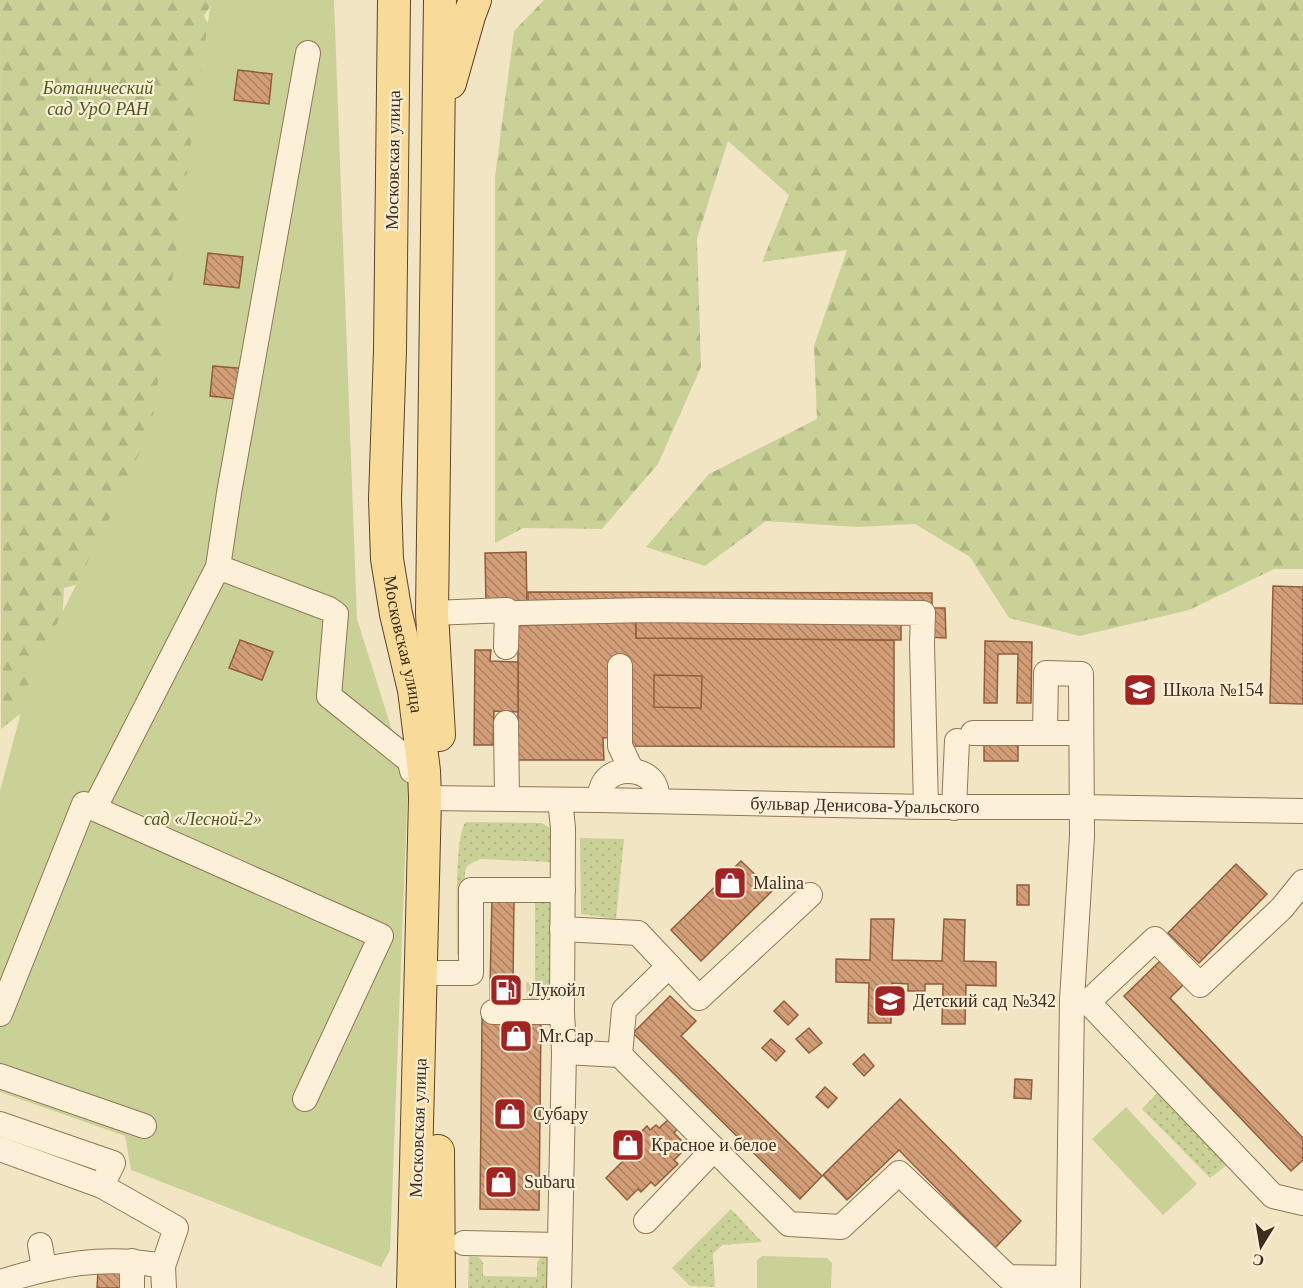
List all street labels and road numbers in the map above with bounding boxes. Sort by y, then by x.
street label: Московская улица [382,90,404,230]
street label: Московская улица [380,574,427,714]
street label: бульвар Денисова-Уральского [750,793,979,817]
street label: Московская улица [406,1058,430,1198]

